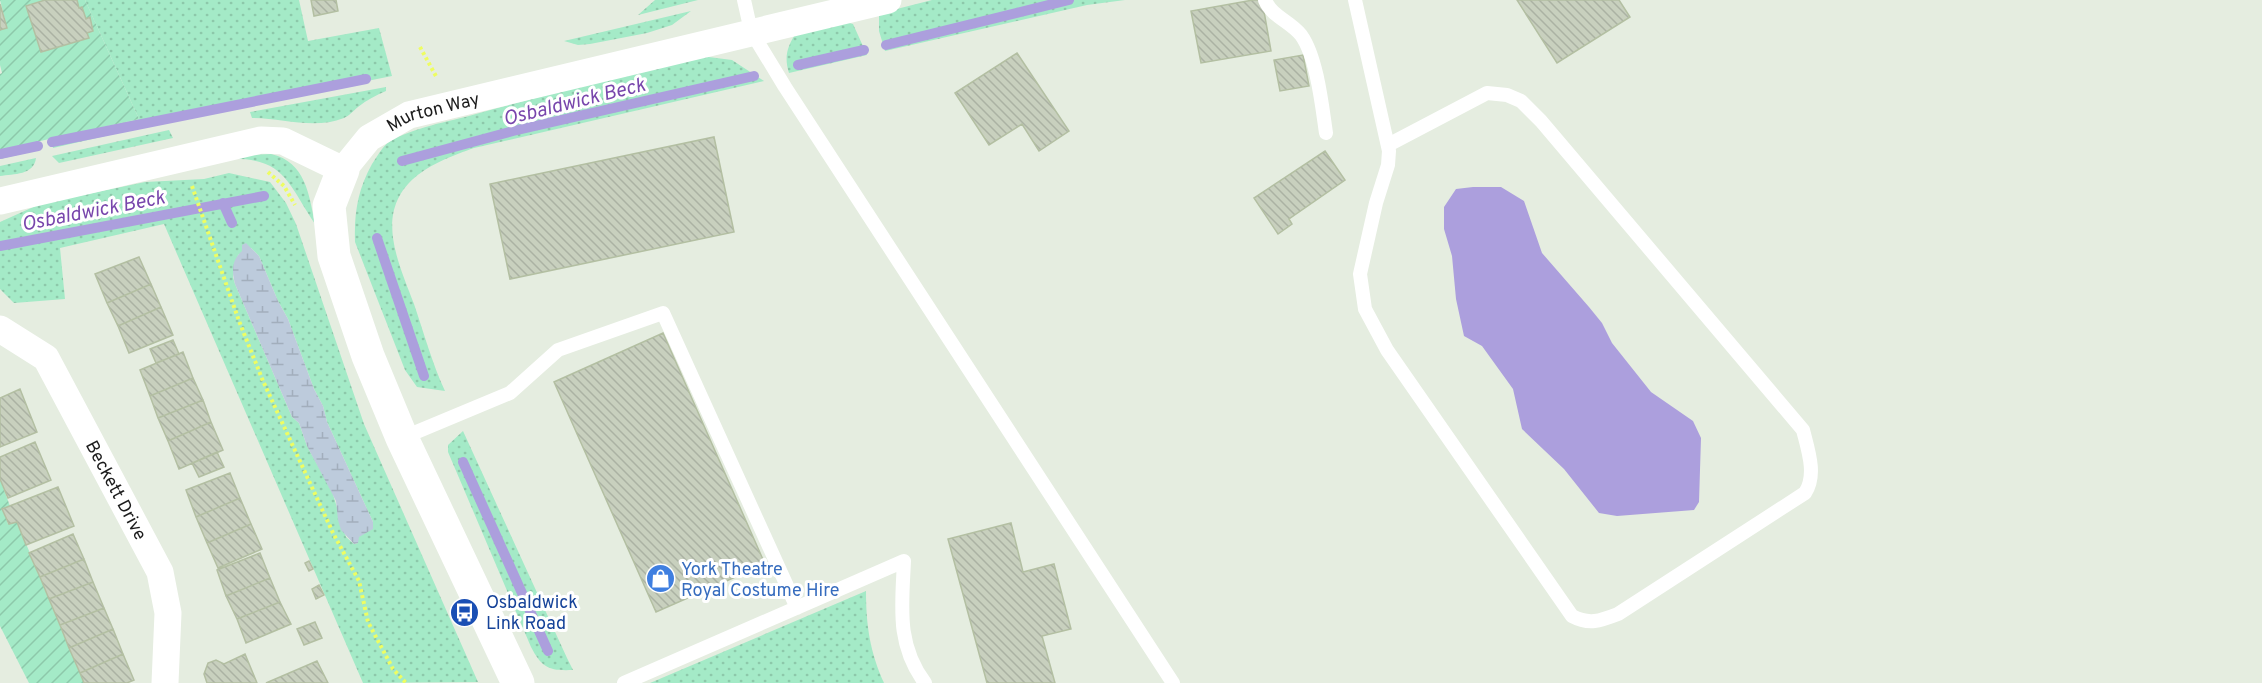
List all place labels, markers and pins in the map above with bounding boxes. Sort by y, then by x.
place label: York Theatre Royal Costume Hire [681,559,839,603]
shop icon: York Theatre Royal Costume Hire [644,563,676,595]
place label: Osbaldwick Link Road [486,592,578,636]
bus stop icon: Osbaldwick Link Road [449,596,481,628]

